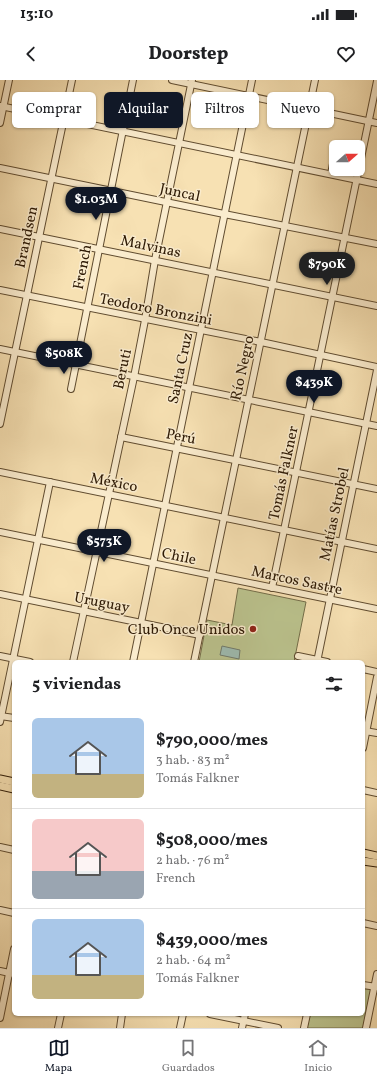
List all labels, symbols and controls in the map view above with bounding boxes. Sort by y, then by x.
text: 13:10 [20,4,53,25]
text: Doorstep [149,42,228,67]
icon: back [20,43,42,65]
icon: heart [335,43,357,65]
chip: Comprar [12,92,96,128]
chip: Alquilar [104,92,183,128]
chip: Filtros [191,92,259,128]
chip: Nuevo [267,92,334,128]
north arrow [329,140,365,176]
map controls [329,140,365,176]
street label: Juncal [157,179,202,208]
pin: $1.03M [63,187,129,221]
text: $1.03M [74,191,118,209]
street label: Brandsen [11,204,44,270]
street label: Malvinas [119,231,183,264]
street label: French [69,243,98,292]
pin: $790K [299,252,355,286]
text: $790K [308,256,346,274]
street label: Teodoro Bronzini [97,289,214,332]
street label: Santa Cruz [164,331,199,406]
street label: Río Negro [226,334,261,403]
pin: $508K [36,341,92,375]
text: $508K [45,345,83,363]
street label: Beruti [109,347,138,392]
pin: $439K [286,370,342,404]
text: $439K [295,374,333,392]
street label: Perú [164,424,198,451]
street label: Tomás Falkner [264,424,305,522]
street label: Matías Strobel [315,465,356,563]
street label: México [88,469,139,498]
pin: $573K [76,529,132,563]
text: $573K [86,533,122,551]
street label: Chile [159,544,198,571]
street label: Marcos Sastre [249,562,344,601]
street label: Uruguay [72,588,131,619]
place label: Club Once Unidos [128,620,245,641]
marker: Club Once Unidos [248,624,258,634]
text: 5 viviendas [32,673,121,696]
icon: filters [323,673,345,695]
text: $790,000/mes [156,729,268,752]
icon: home [64,734,112,782]
text: 3 hab. · 83 m² [156,752,229,770]
text: Tomás Falkner [156,770,239,788]
text: $508,000/mes [156,829,268,852]
icon: home [64,835,112,883]
text: 2 hab. · 76 m² [156,852,229,870]
text: French [156,870,196,888]
text: $439,000/mes [156,929,268,952]
icon: home [64,935,112,983]
text: 2 hab. · 64 m² [156,952,230,970]
text: Tomás Falkner [156,970,239,988]
tab: Mapa [45,1037,72,1076]
tab: Guardados [162,1037,215,1076]
tab: Inicio [304,1037,332,1076]

